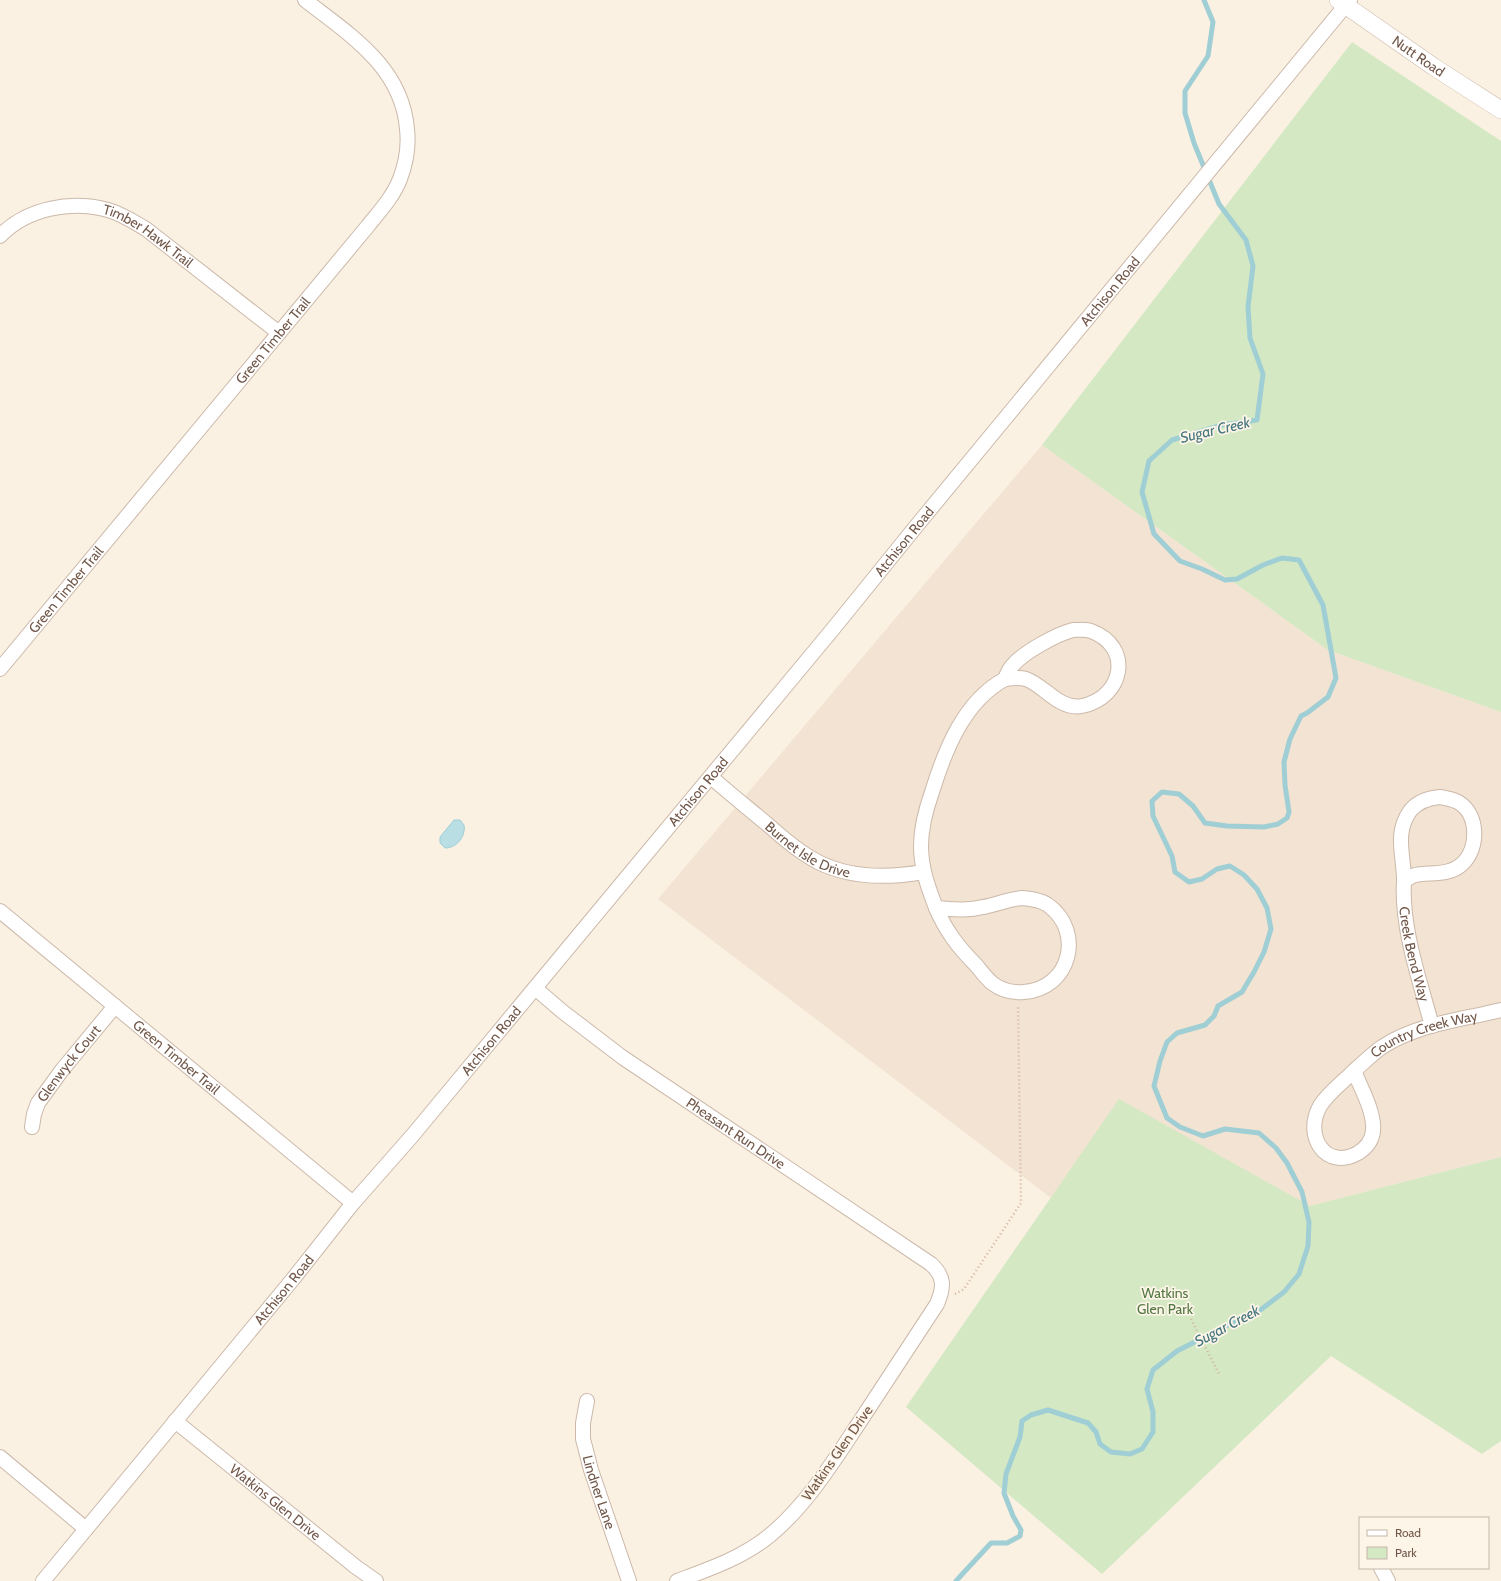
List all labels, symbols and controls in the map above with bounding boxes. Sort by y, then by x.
street label: Nutt Road [1389,32,1448,80]
street label: Timber Hawk Trail [101,200,197,272]
street label: Atchison Road [1076,253,1144,330]
street label: Green Timber Trail [231,293,315,388]
water label: Sugar Creek [1178,413,1252,447]
street label: Atchison Road [870,503,938,580]
street label: Green Timber Trail [24,542,108,637]
street label: Atchison Road [664,753,732,830]
street label: Burnet Isle Drive [761,817,852,881]
street label: Creek Bend Way [1395,906,1434,1004]
street label: Atchison Road [457,1002,525,1079]
street label: Country Creek Way [1366,1007,1479,1062]
street label: Green Timber Trail [129,1016,224,1099]
street label: Glenwyck Court [33,1021,105,1105]
street label: Pheasant Run Drive [683,1094,789,1173]
street label: Atchison Road [250,1251,318,1328]
park label: Watkins Glen Park [1137,1284,1194,1318]
water label: Sugar Creek [1191,1301,1263,1351]
street label: Watkins Glen Drive [797,1402,877,1504]
street label: Lindner Lane [579,1453,620,1532]
street label: Watkins Glen Drive [226,1460,325,1544]
legend [1359,1517,1489,1569]
text: Road [1395,1525,1421,1540]
text: Park [1395,1545,1417,1560]

